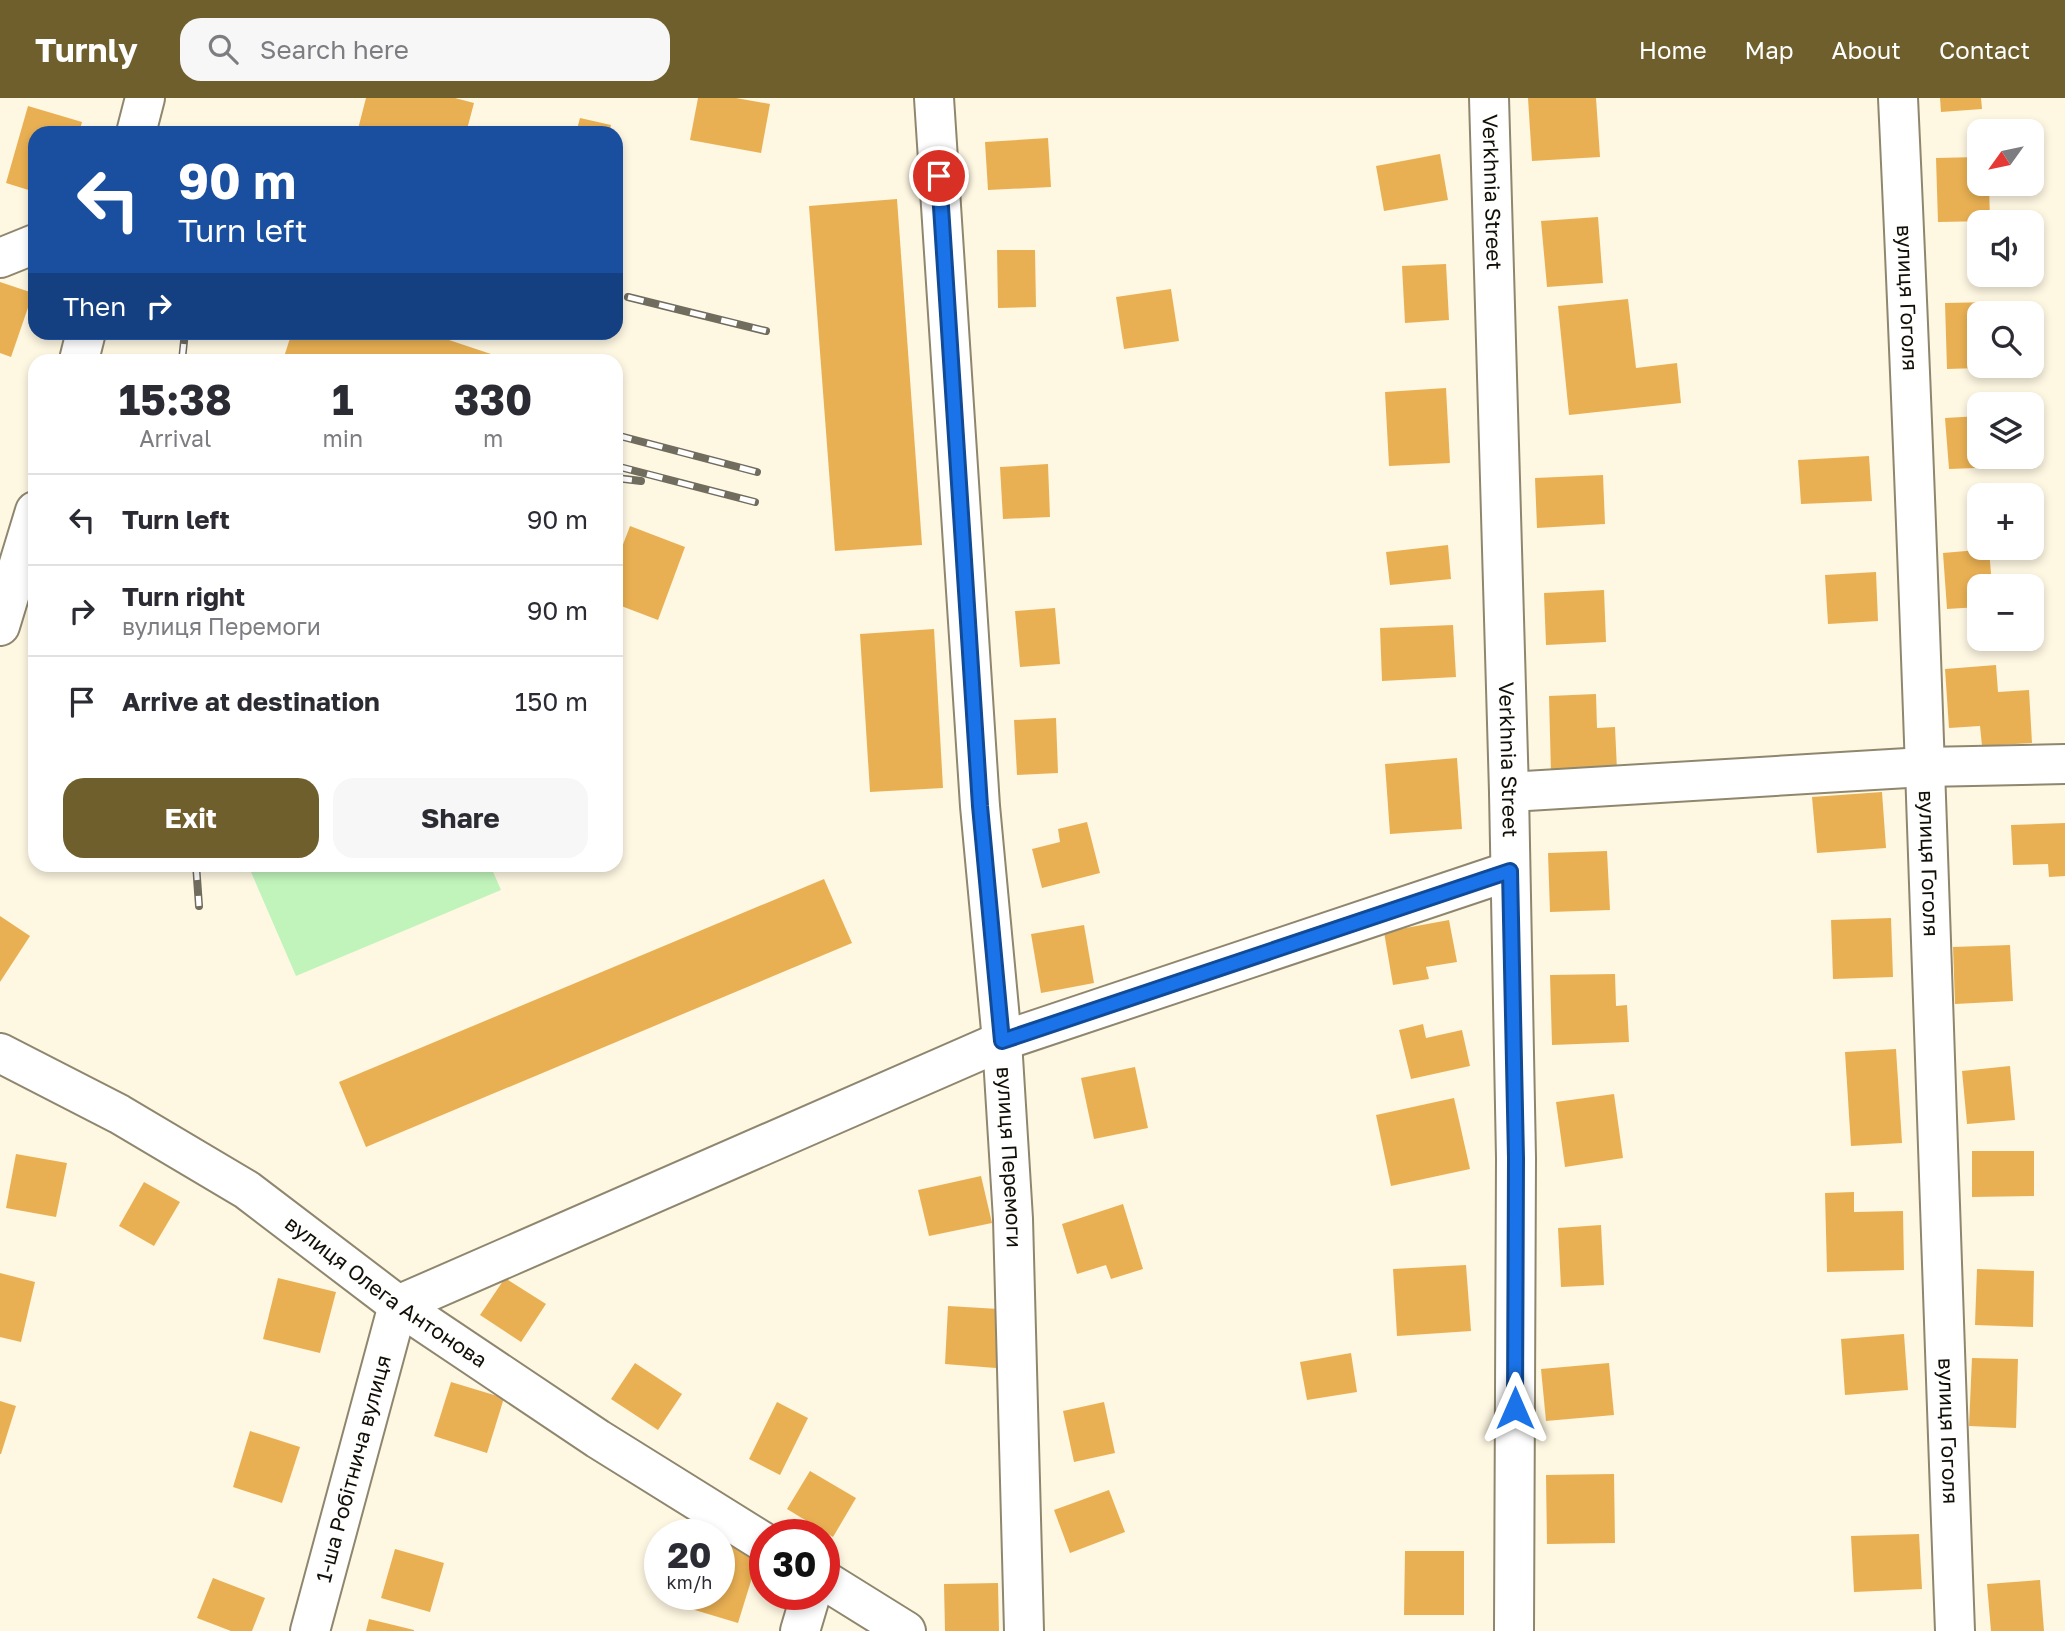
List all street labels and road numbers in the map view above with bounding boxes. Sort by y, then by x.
street label: Verkhnia Street [1477,114,1508,270]
street label: вулиця Гоголя [1892,224,1924,372]
street label: Verkhnia Street [1494,681,1524,838]
street label: вулиця Гоголя [1914,790,1945,937]
street label: вулиця Перемоги [992,1066,1028,1248]
street label: вулиця Олега Антонова [280,1210,492,1373]
street label: 1-ша Робітнича вулиця [310,1352,396,1585]
street label: вулиця Гоголя [1933,1357,1964,1505]

